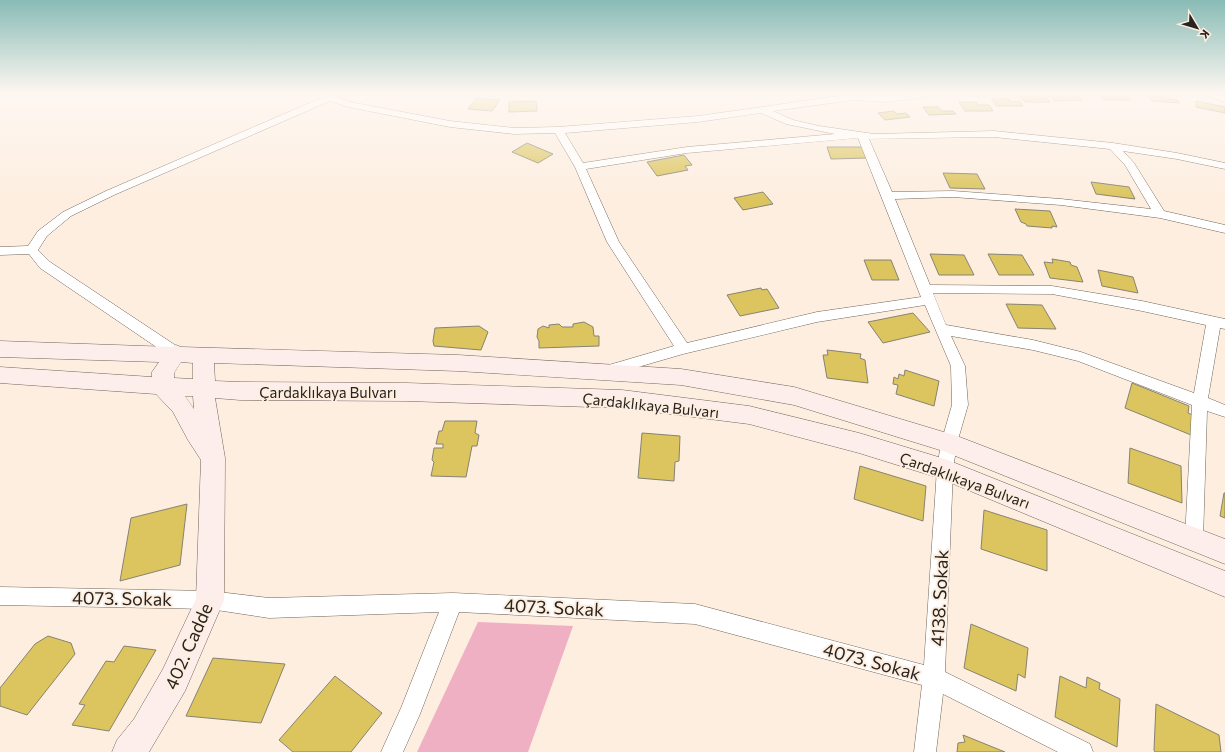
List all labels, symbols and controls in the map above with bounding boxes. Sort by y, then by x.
north arrow [1177,8,1217,48]
text: K [1198,27,1213,42]
street label: Çardaklıkaya Bulvarı [259,383,397,401]
street label: Çardaklıkaya Bulvarı [582,389,720,421]
street label: Çardaklıkaya Bulvarı [897,448,1033,512]
street label: 4138. Sokak [925,549,953,647]
street label: 4073. Sokak [72,586,172,610]
street label: 4073. Sokak [504,593,605,621]
street label: 402. Cadde [159,599,217,693]
street label: 4073. Sokak [821,637,923,685]

